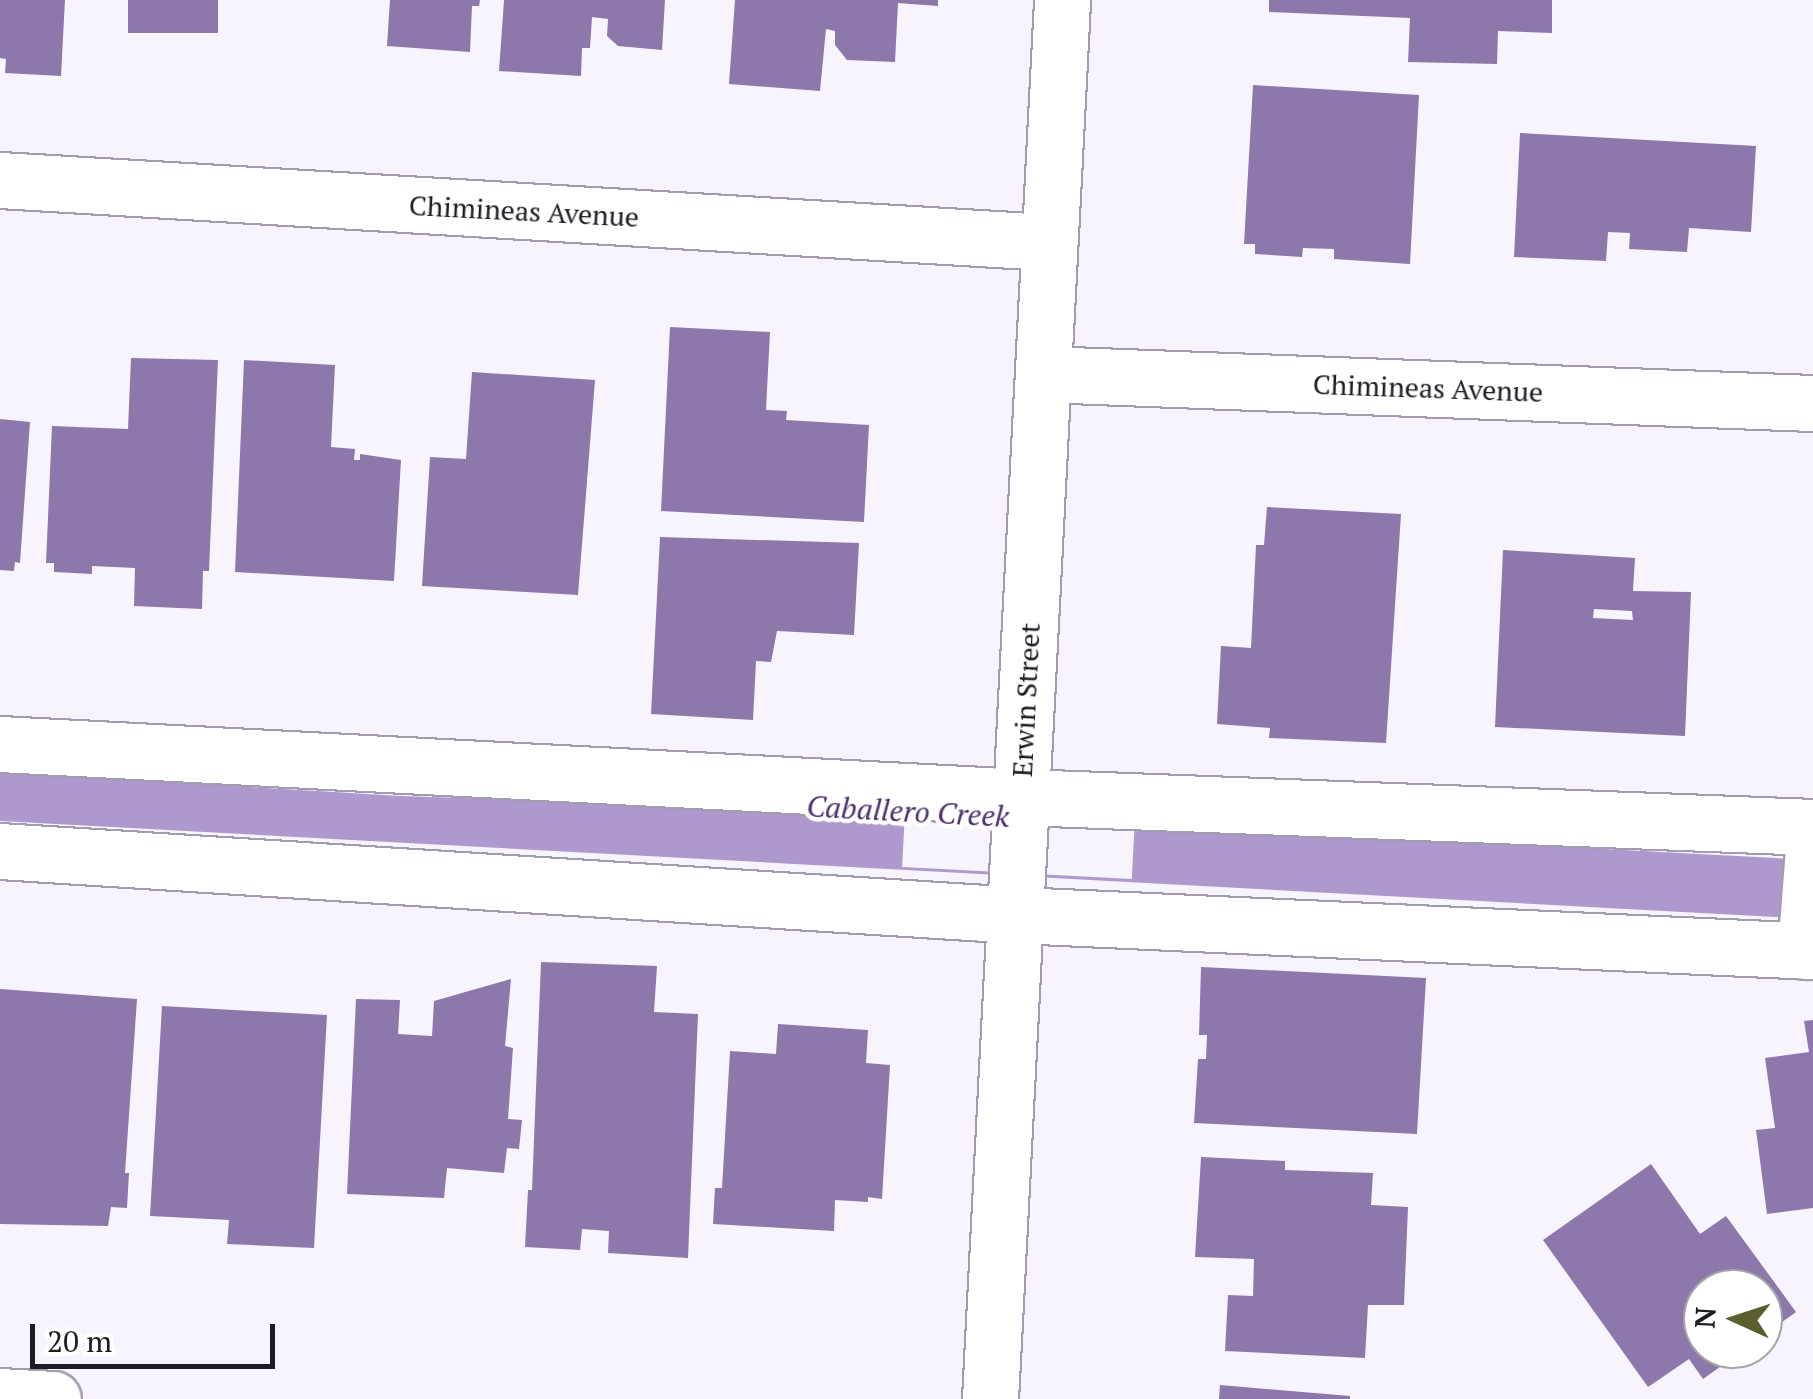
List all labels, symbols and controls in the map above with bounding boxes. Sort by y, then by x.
street label: Chimineas Avenue [408,188,640,234]
street label: Chimineas Avenue [1312,367,1544,409]
street label: Erwin Street [1005,622,1047,778]
water label: Caballero Creek [806,788,1010,834]
north arrow [1683,1269,1783,1369]
scale bar [35,1304,280,1366]
text: N [1686,1306,1724,1329]
text: 20 m [47,1321,112,1361]

